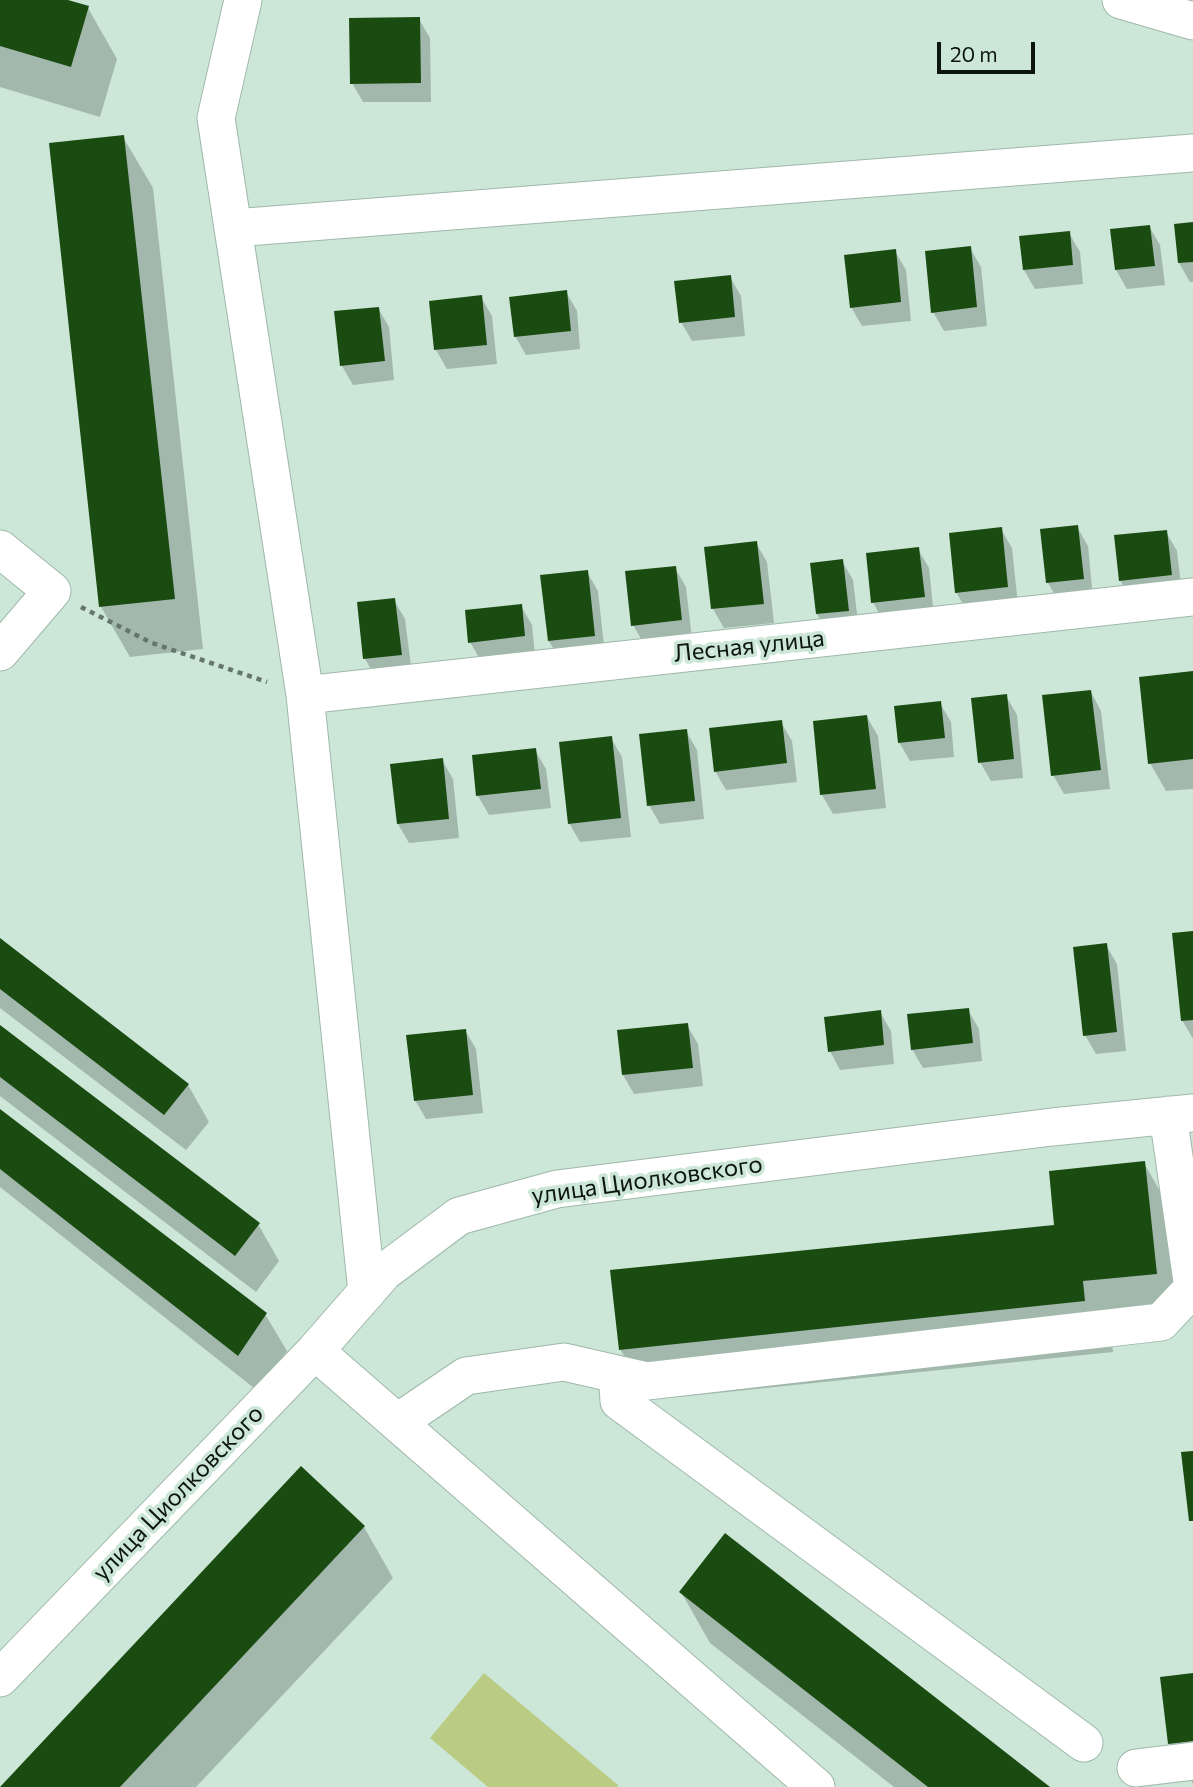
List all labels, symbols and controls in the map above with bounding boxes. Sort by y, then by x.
scale bar [941,28,1039,72]
text: 20 m [950,41,998,66]
street label: Лесная улица [672,624,826,668]
street label: улица Циолковского [530,1150,764,1210]
street label: улица Циолковского [87,1399,269,1587]

